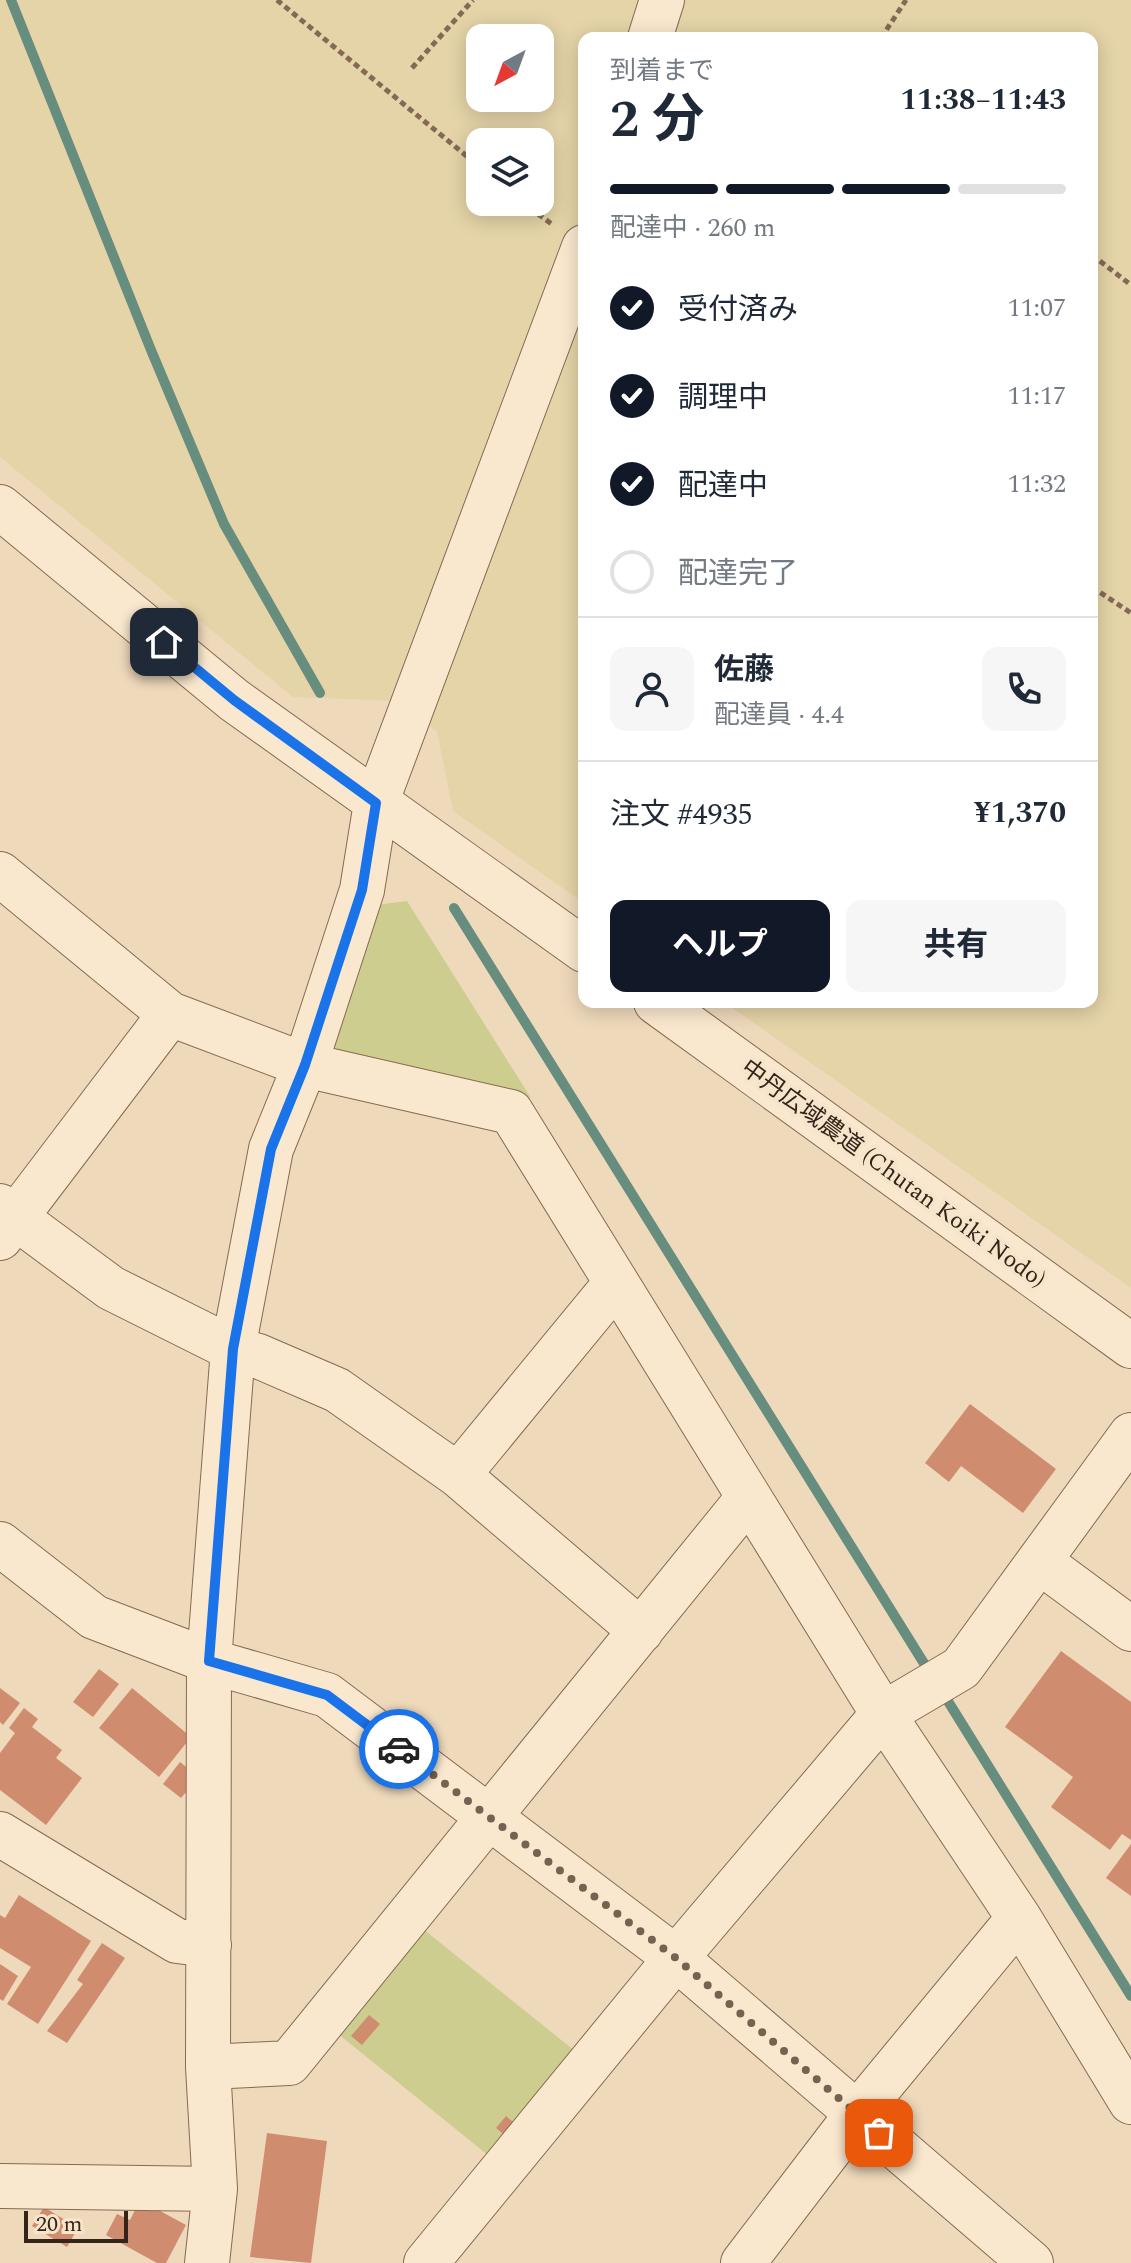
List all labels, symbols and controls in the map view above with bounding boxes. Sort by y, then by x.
north arrow [466,24,554,112]
map controls [466,24,554,216]
text: 到着まで [610,51,714,91]
text: 11:38–11:43 [900,77,1066,123]
text: 2 分 [610,81,704,160]
button: layers [466,128,554,216]
text: 配達中 · 260 m [610,208,775,248]
icon: check [610,286,654,330]
text: 受付済み [678,287,798,333]
text: 11:07 [1007,288,1066,328]
icon: check [610,374,654,418]
text: 調理中 [678,375,768,421]
text: 11:17 [1007,376,1066,416]
icon: check [610,462,654,506]
text: 配達中 [678,463,768,509]
text: 11:32 [1007,464,1066,504]
text: 配達完了 [678,551,798,597]
pin [130,608,198,676]
icon: home [142,620,186,664]
button: person [610,647,694,731]
text: 佐藤 [714,647,774,693]
button: phone [982,647,1066,731]
text: 配達員 · 4.4 [714,695,844,735]
text: ¥1,370 [974,790,1066,836]
text: 注文 #4935 [610,792,753,838]
button: ヘルプ [610,900,830,992]
button: 共有 [846,900,1066,992]
street label: 中丹広域農道 (Chutan Koiki Nodo) [733,1051,1053,1297]
courier [359,1709,439,1789]
icon: car [377,1727,421,1771]
pin [845,2099,913,2167]
icon: bag [857,2111,901,2155]
scale bar [24,2207,128,2243]
text: 20 m [36,2208,82,2241]

